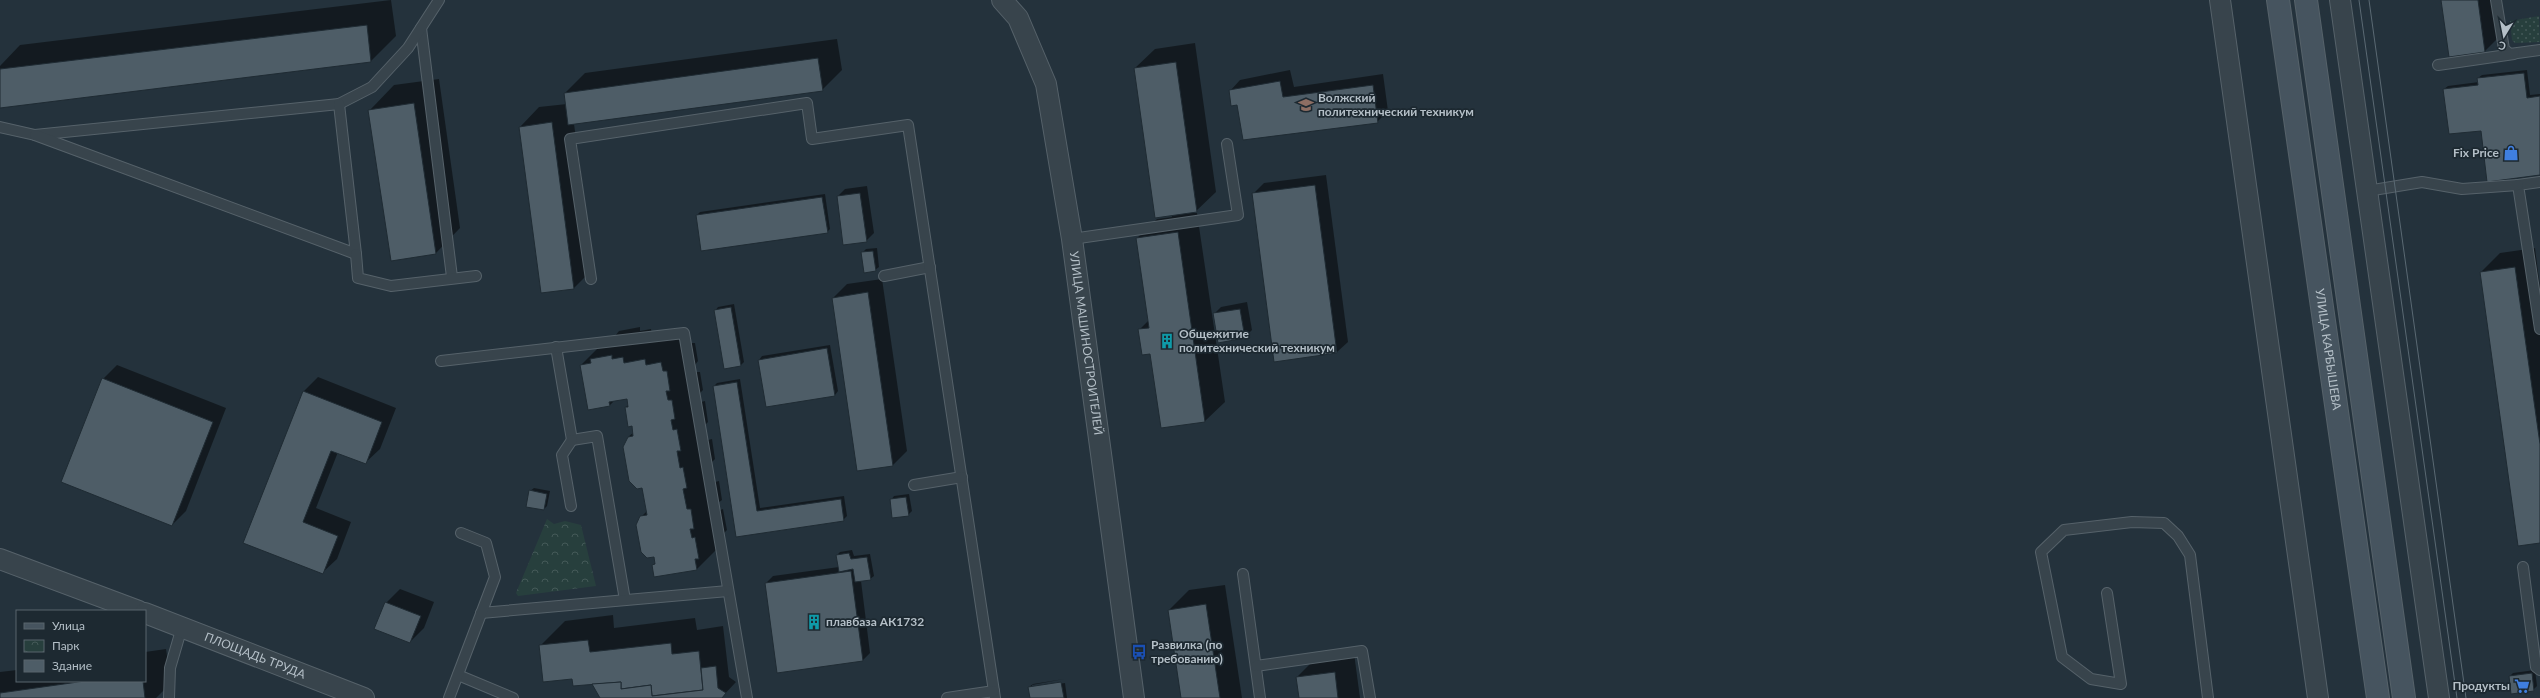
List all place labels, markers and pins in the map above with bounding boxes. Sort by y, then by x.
place label: Волжский политехнический техникум [1318,90,1474,119]
school or university icon: Волжский политехнический техникум [1297,96,1315,114]
shop icon: Fix Price [2502,144,2520,162]
place label: Fix Price [2453,145,2500,160]
place label: Общежитие политехнический техникум [1179,326,1335,355]
building icon: Общежитие политехнический техникум [1158,332,1176,350]
building icon: плавбаза АК1732 [805,613,823,631]
place label: плавбаза АК1732 [826,614,924,629]
place label: Развилка (по требованию) [1151,637,1223,666]
bus stop icon: Развилка (по требованию) [1130,643,1148,661]
supermarket icon: Продукты [2513,677,2531,695]
place label: Продукты [2452,678,2510,693]

